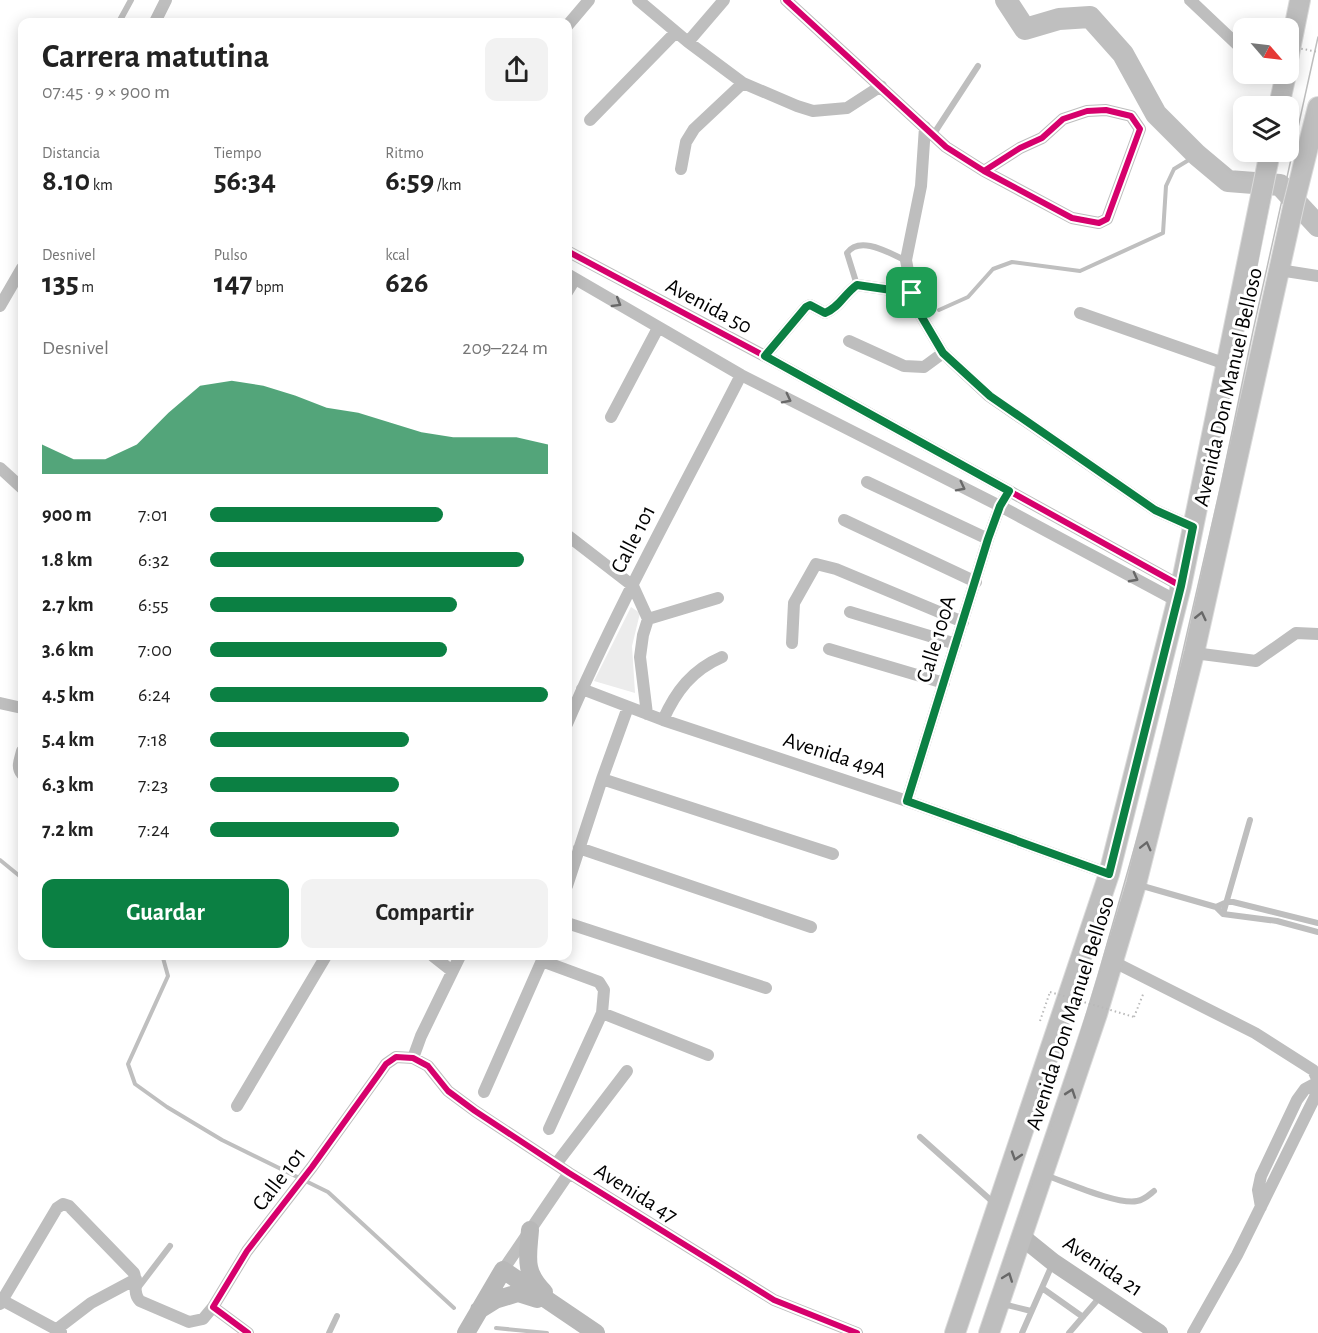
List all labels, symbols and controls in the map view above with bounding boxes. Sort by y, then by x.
north arrow [1233,18,1299,84]
map controls [1233,18,1299,162]
button: share [485,38,548,101]
text: Carrera matutina [42,41,269,74]
text: 07:45 · 9 × 900 m [42,82,170,102]
button: layers [1233,96,1299,162]
text: Distancia [42,145,100,161]
text: Tiempo [214,145,262,161]
text: Ritmo [385,145,424,161]
text: 8.10 [42,166,90,196]
text: 56:34 [214,166,276,196]
text: 6:59 [385,166,434,196]
text: km [90,177,113,193]
text: /km [434,177,461,193]
text: Desnivel [42,247,96,263]
text: Pulso [214,247,248,263]
text: kcal [385,247,410,263]
street label: Avenida Don Manuel Belloso [1190,266,1266,508]
pin [886,267,937,318]
text: 135 [42,268,79,298]
text: 147 [214,268,253,298]
text: 626 [385,268,428,298]
street label: Avenida 50 [662,274,756,338]
icon: arrive [895,276,928,309]
text: m [79,279,94,295]
text: bpm [253,279,284,295]
one-way arrow [611,296,621,308]
text: Desnivel [42,338,109,358]
text: 209–224 m [462,338,548,358]
one-way arrow [781,392,792,403]
one-way arrow [955,480,966,491]
street label: Calle 101 [607,501,659,577]
text: 900 m [42,505,92,525]
text: 7:01 [138,505,168,525]
text: 1.8 km [42,550,93,570]
text: 6:32 [138,550,169,570]
one-way arrow [1128,571,1138,582]
street label: Calle 100A [912,593,960,685]
text: 2.7 km [42,595,94,615]
text: 6:55 [138,595,169,615]
one-way arrow [1193,611,1206,621]
text: 3.6 km [42,640,94,660]
text: 7:00 [138,640,172,660]
text: 4.5 km [42,685,94,705]
text: 6:24 [138,685,171,705]
street label: Avenida 49A [781,728,890,782]
text: 5.4 km [42,730,94,750]
text: 7:18 [138,730,167,750]
text: 6.3 km [42,775,94,795]
text: 7:23 [138,775,168,795]
text: 7.2 km [42,820,94,840]
text: 7:24 [138,820,170,840]
one-way arrow [1138,841,1151,851]
button: Guardar [42,879,289,948]
button: Compartir [301,879,548,948]
street label: Avenida Don Manuel Belloso [1022,893,1118,1133]
one-way arrow [1063,1088,1076,1099]
street label: Calle 101 [248,1143,310,1215]
one-way arrow [1010,1150,1023,1161]
street label: Avenida 47 [591,1159,681,1227]
street label: Avenida 21 [1059,1231,1147,1301]
one-way arrow [1000,1273,1013,1283]

